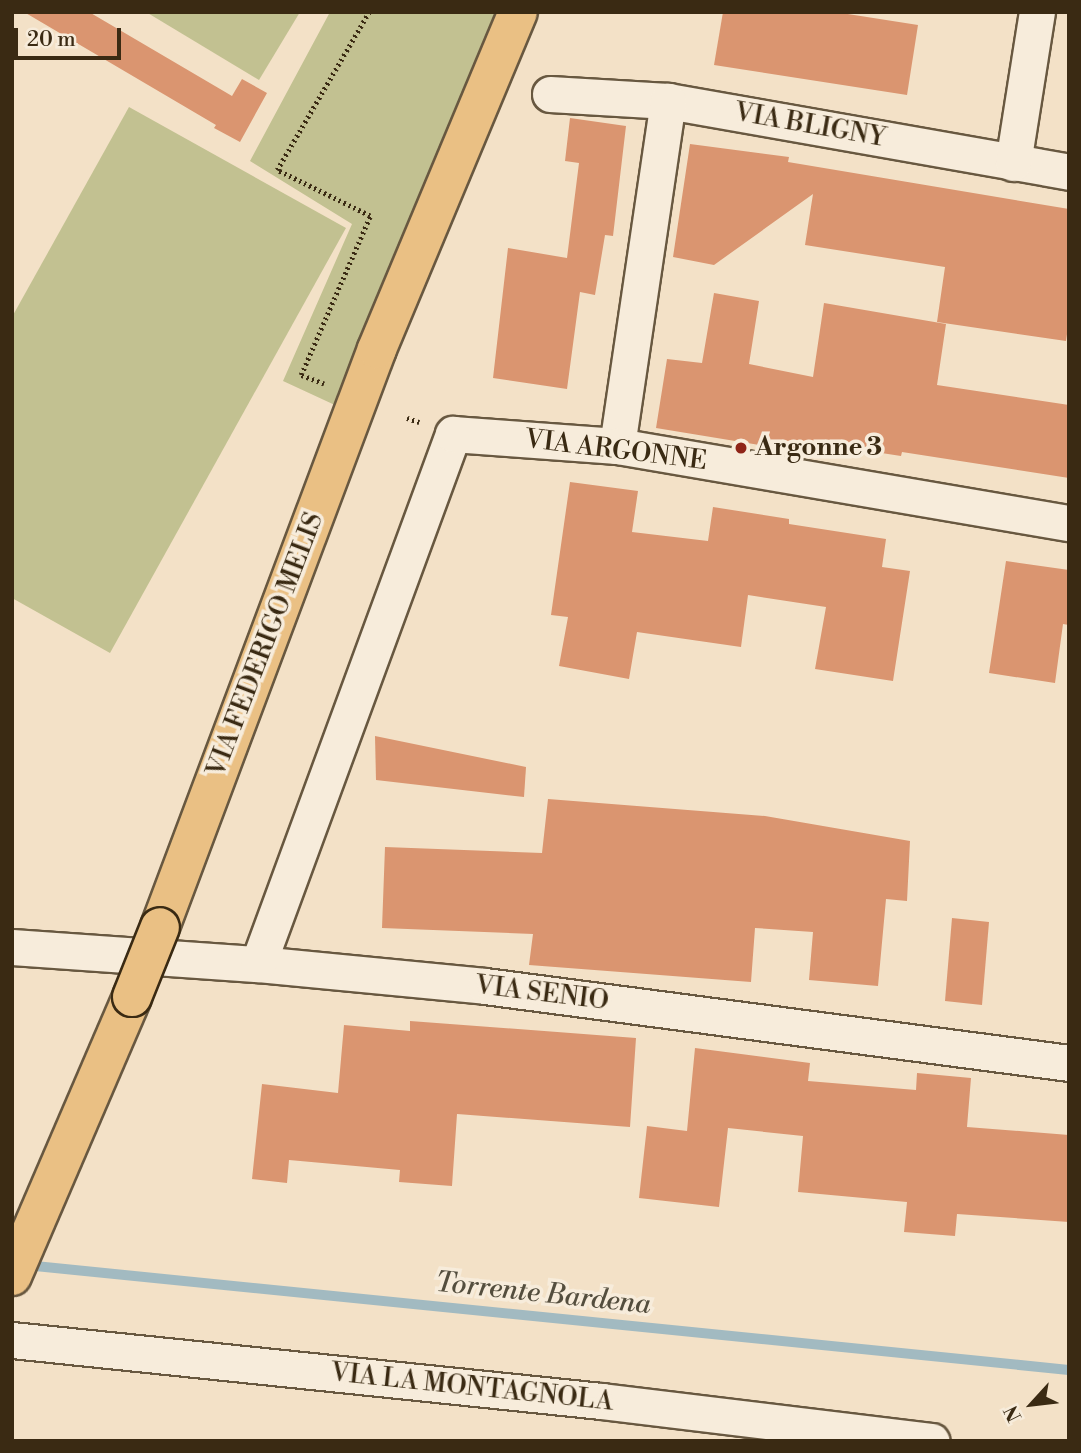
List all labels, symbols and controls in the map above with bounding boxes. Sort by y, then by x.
scale bar [18,14,124,58]
text: 20 m [27,27,76,53]
street label: VIA BLIGNY [732,97,888,155]
street label: VIA ARGONNE [523,424,709,478]
place label: Argonne 3 [755,432,882,464]
marker: Argonne 3 [733,440,749,456]
street label: VIA FEDERIGO MELIS [201,508,331,782]
street label: VIA SENIO [474,970,610,1018]
water label: Torrente Bardena [434,1266,652,1322]
street label: VIA LA MONTAGNOLA [329,1358,615,1418]
north arrow [997,1369,1067,1439]
text: N [999,1401,1027,1426]

